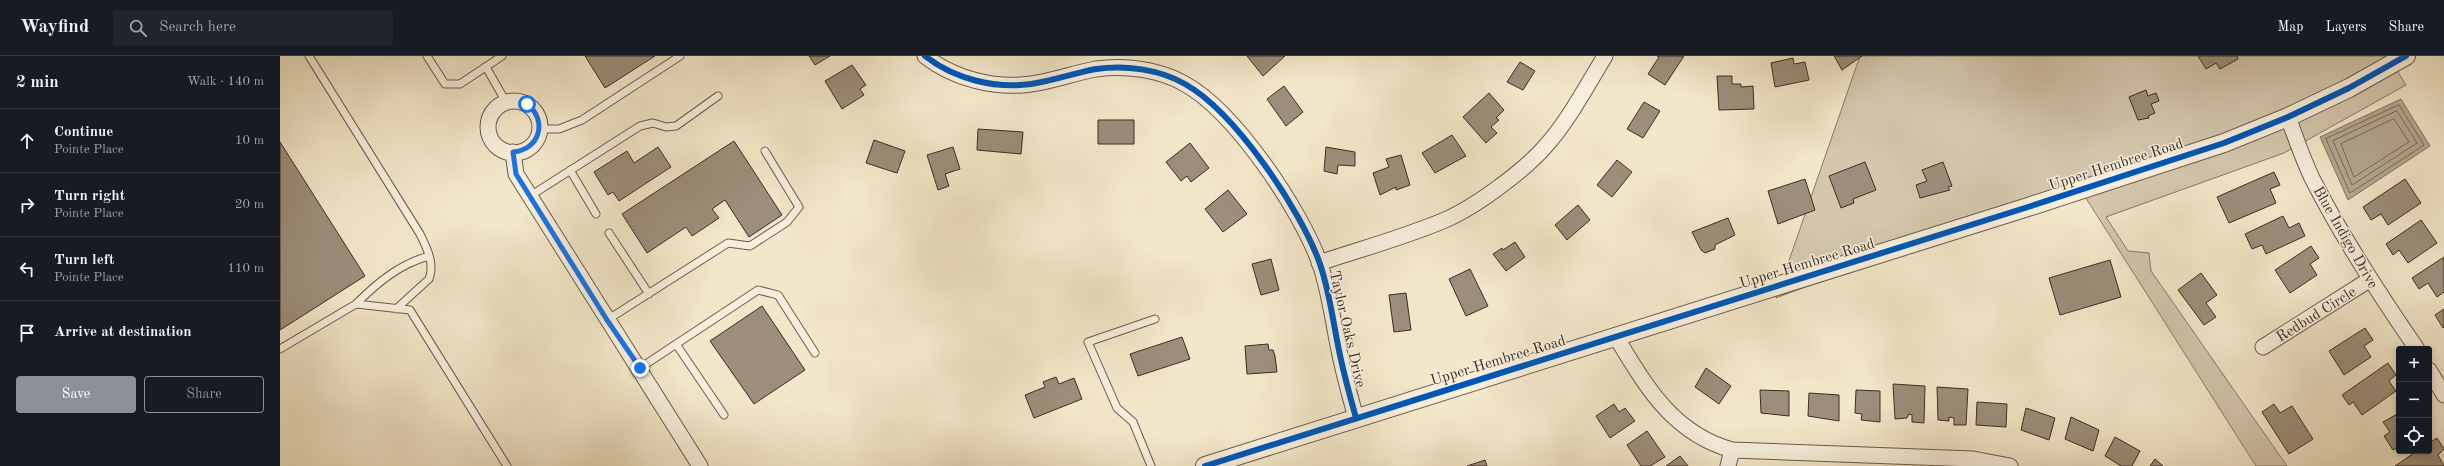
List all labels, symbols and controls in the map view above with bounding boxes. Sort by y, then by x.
search box [113,10,393,46]
icon: search [127,17,149,39]
text: Wayfind [20,18,89,37]
text: Search here [159,20,236,35]
text: Map [2278,20,2304,34]
text: Layers [2326,20,2367,34]
text: Share [2389,20,2424,34]
text: 2 min [16,74,59,91]
text: Walk · 140 m [187,75,264,88]
route start [518,95,536,113]
text: Continue [54,125,113,140]
icon: ahead [16,130,38,152]
text: 10 m [235,134,264,147]
street label: Upper Hembree Road [2047,137,2186,194]
text: Pointe Place [54,143,124,156]
street label: Blue Indigo Drive [2309,184,2380,291]
text: Turn right [54,189,125,204]
icon: right [16,194,38,216]
text: 20 m [235,198,264,211]
text: Pointe Place [54,207,124,220]
street label: Upper Hembree Road [1738,237,1877,292]
text: Turn left [54,253,114,268]
icon: left [16,258,38,280]
text: 110 m [227,262,264,275]
street label: Taylor Oaks Drive [1326,270,1367,389]
text: Pointe Place [54,271,124,284]
street label: Redbud Circle [2274,285,2359,346]
icon: arrive [16,322,38,344]
text: Arrive at destination [54,325,192,340]
street label: Upper Hembree Road [1429,334,1568,389]
map controls [2396,346,2432,454]
button: + [2396,346,2432,382]
route end [631,359,649,377]
button: Save [16,376,136,413]
button: Share [144,376,264,413]
button: − [2396,382,2432,418]
button: locate [2396,418,2432,454]

